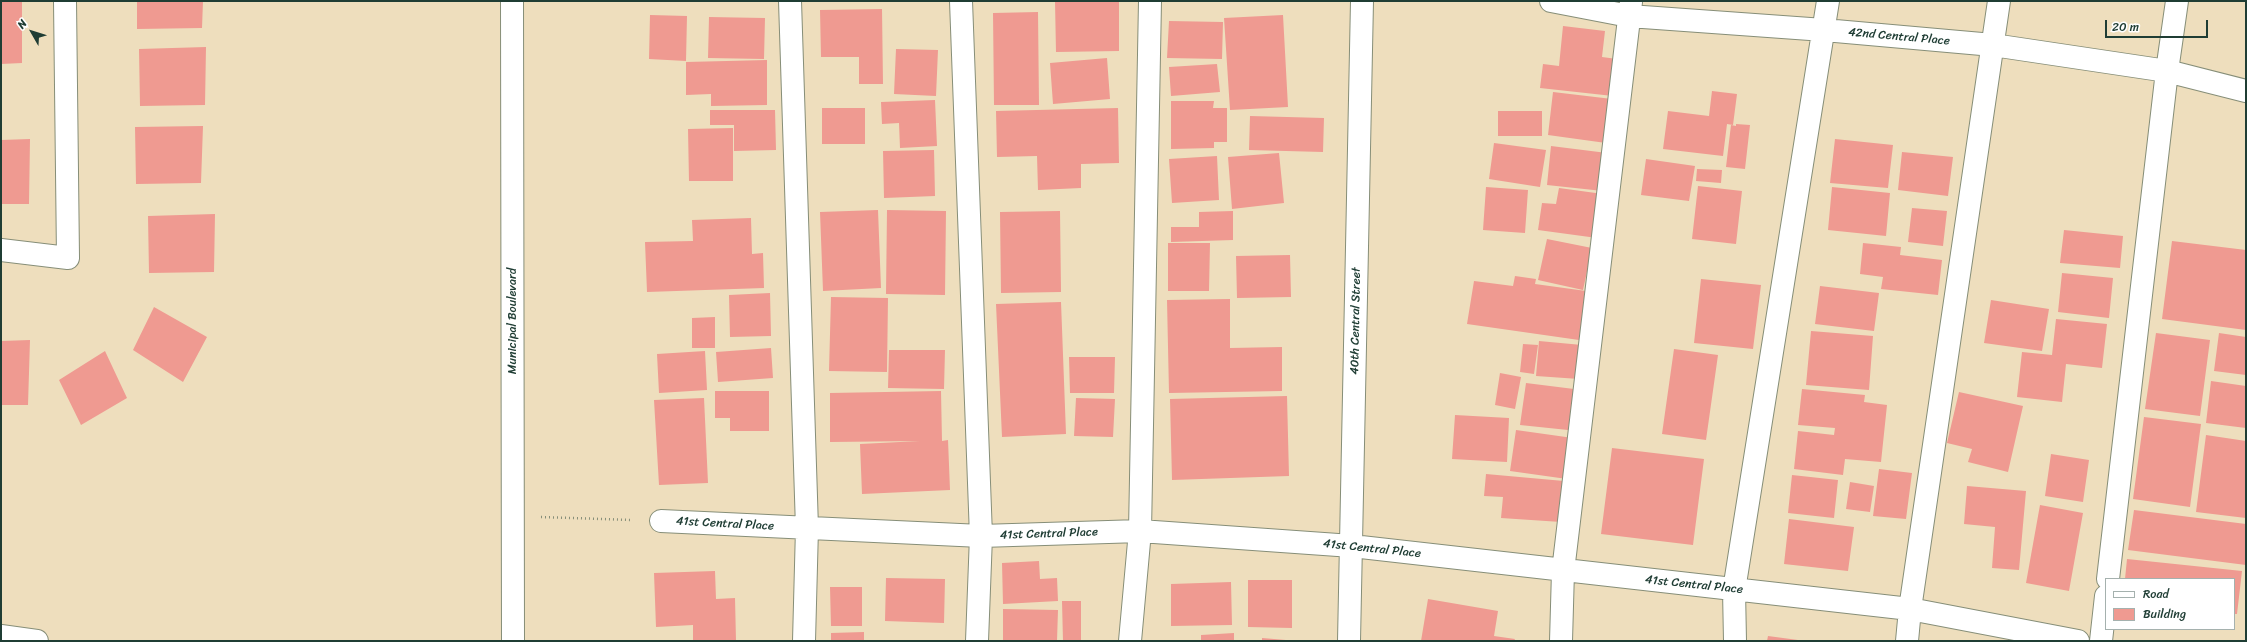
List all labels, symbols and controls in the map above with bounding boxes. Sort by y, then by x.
north arrow [12,12,52,52]
scale bar [2107,12,2210,38]
text: N [13,15,32,33]
text: 20 m [2112,16,2139,38]
street label: 42nd Central Place [1848,25,1950,49]
street label: 40th Central Street [1348,267,1364,375]
street label: Municipal Boulevard [506,268,520,374]
street label: 41st Central Place [676,514,774,534]
street label: 41st Central Place [1000,525,1098,543]
street label: 41st Central Place [1322,537,1422,561]
street label: 41st Central Place [1644,573,1744,597]
legend [2105,578,2235,630]
text: Road [2143,583,2169,605]
text: Building [2143,603,2186,625]

